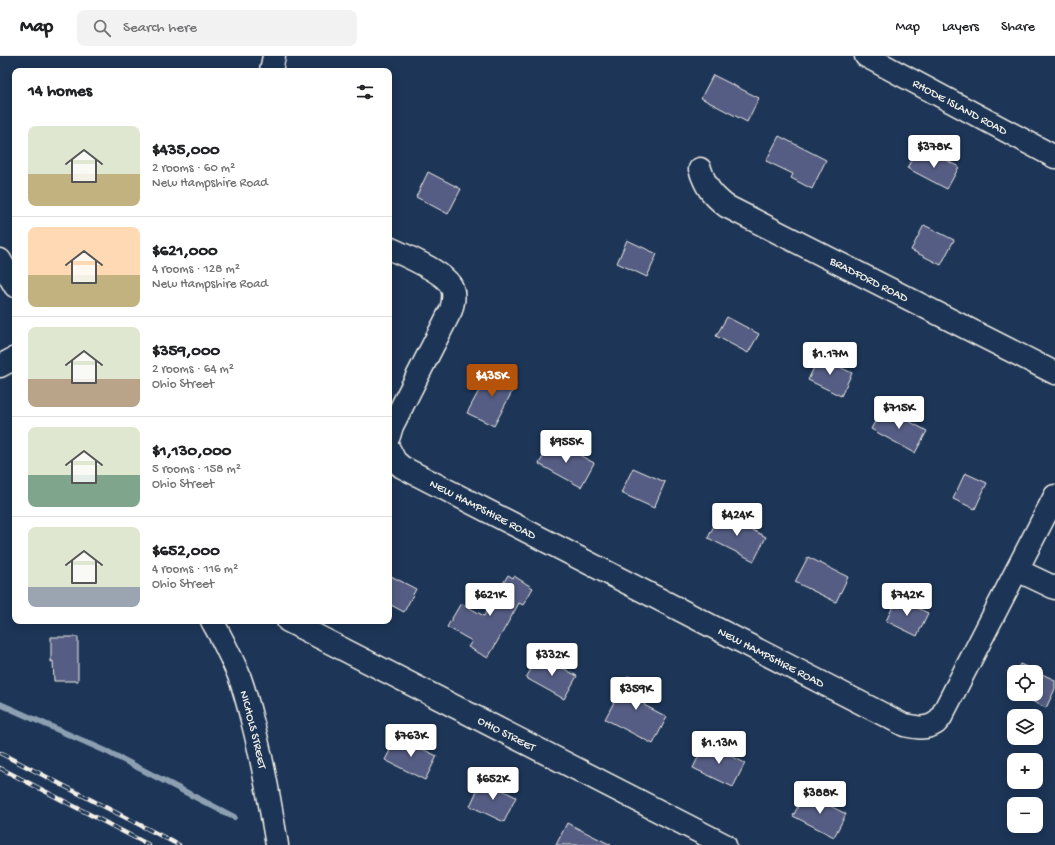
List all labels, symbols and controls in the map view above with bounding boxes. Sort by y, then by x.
search box [77,10,357,46]
text: Map [20,16,53,39]
icon: search [91,17,113,39]
text: Search here [123,19,197,37]
text: Map [896,19,920,36]
text: Layers [942,19,979,36]
text: Share [1001,19,1035,36]
street label: RHODE ISLAND ROAD [910,77,1009,139]
icon: filters [354,81,376,103]
text: 14 homes [28,82,92,102]
pin: $378K [906,135,962,169]
text: $378K [917,140,951,155]
text: $435,000 [152,141,220,161]
icon: home [60,142,108,190]
text: 2 rooms · 60 m² [152,161,235,176]
text: New Hampshire Road [152,176,268,191]
text: $621,000 [152,242,218,262]
icon: home [60,243,108,291]
street label: BRADFORD ROAD [826,254,910,306]
text: 4 rooms · 128 m² [152,262,240,277]
text: New Hampshire Road [152,277,268,292]
text: $359,000 [152,342,220,362]
pin: $1.17M [797,342,863,376]
icon: home [60,343,108,391]
text: $1.17M [812,347,848,362]
text: 2 rooms · 64 m² [152,362,234,377]
pin: $435K [464,364,520,398]
text: $435K [476,369,508,384]
text: Ohio Street [152,377,214,392]
pin: $715K [871,396,927,430]
text: $715K [883,401,915,416]
pin: $955K [538,430,594,464]
text: $955K [549,435,583,450]
text: $1,130,000 [152,442,231,462]
icon: home [60,443,108,491]
text: 5 rooms · 158 m² [152,462,241,477]
text: Ohio Street [152,477,214,492]
street label: NEW HAMPSHIRE ROAD [427,477,538,544]
pin: $424K [709,503,765,537]
text: $424K [721,508,753,523]
text: $652,000 [152,542,220,562]
icon: home [60,543,108,591]
text: 4 rooms · 116 m² [152,562,238,577]
text: Ohio Street [152,577,214,592]
pin: $621K [462,583,518,617]
pin: $742K [879,583,935,617]
text: $621K [474,588,506,603]
text: $742K [891,588,923,603]
street label: NEW HAMPSHIRE ROAD [715,626,826,692]
pin: $332K [524,643,580,677]
text: $332K [536,648,568,663]
map controls [1007,665,1043,833]
button: locate [1007,665,1043,701]
pin: $359K [608,677,664,711]
text: $359K [619,682,653,697]
street label: NICHOLS STREET [236,689,269,772]
button: layers [1007,709,1043,745]
street label: OHIO STREET [475,714,539,756]
pin: $763K [383,724,439,758]
text: $763K [394,729,428,744]
pin: $1.13M [686,731,752,765]
text: $1.13M [701,736,737,751]
button: + [1007,753,1043,789]
pin: $652K [465,767,521,801]
text: $652K [477,772,509,787]
pin: $388K [792,781,848,815]
text: $388K [803,786,837,801]
button: − [1007,797,1043,833]

